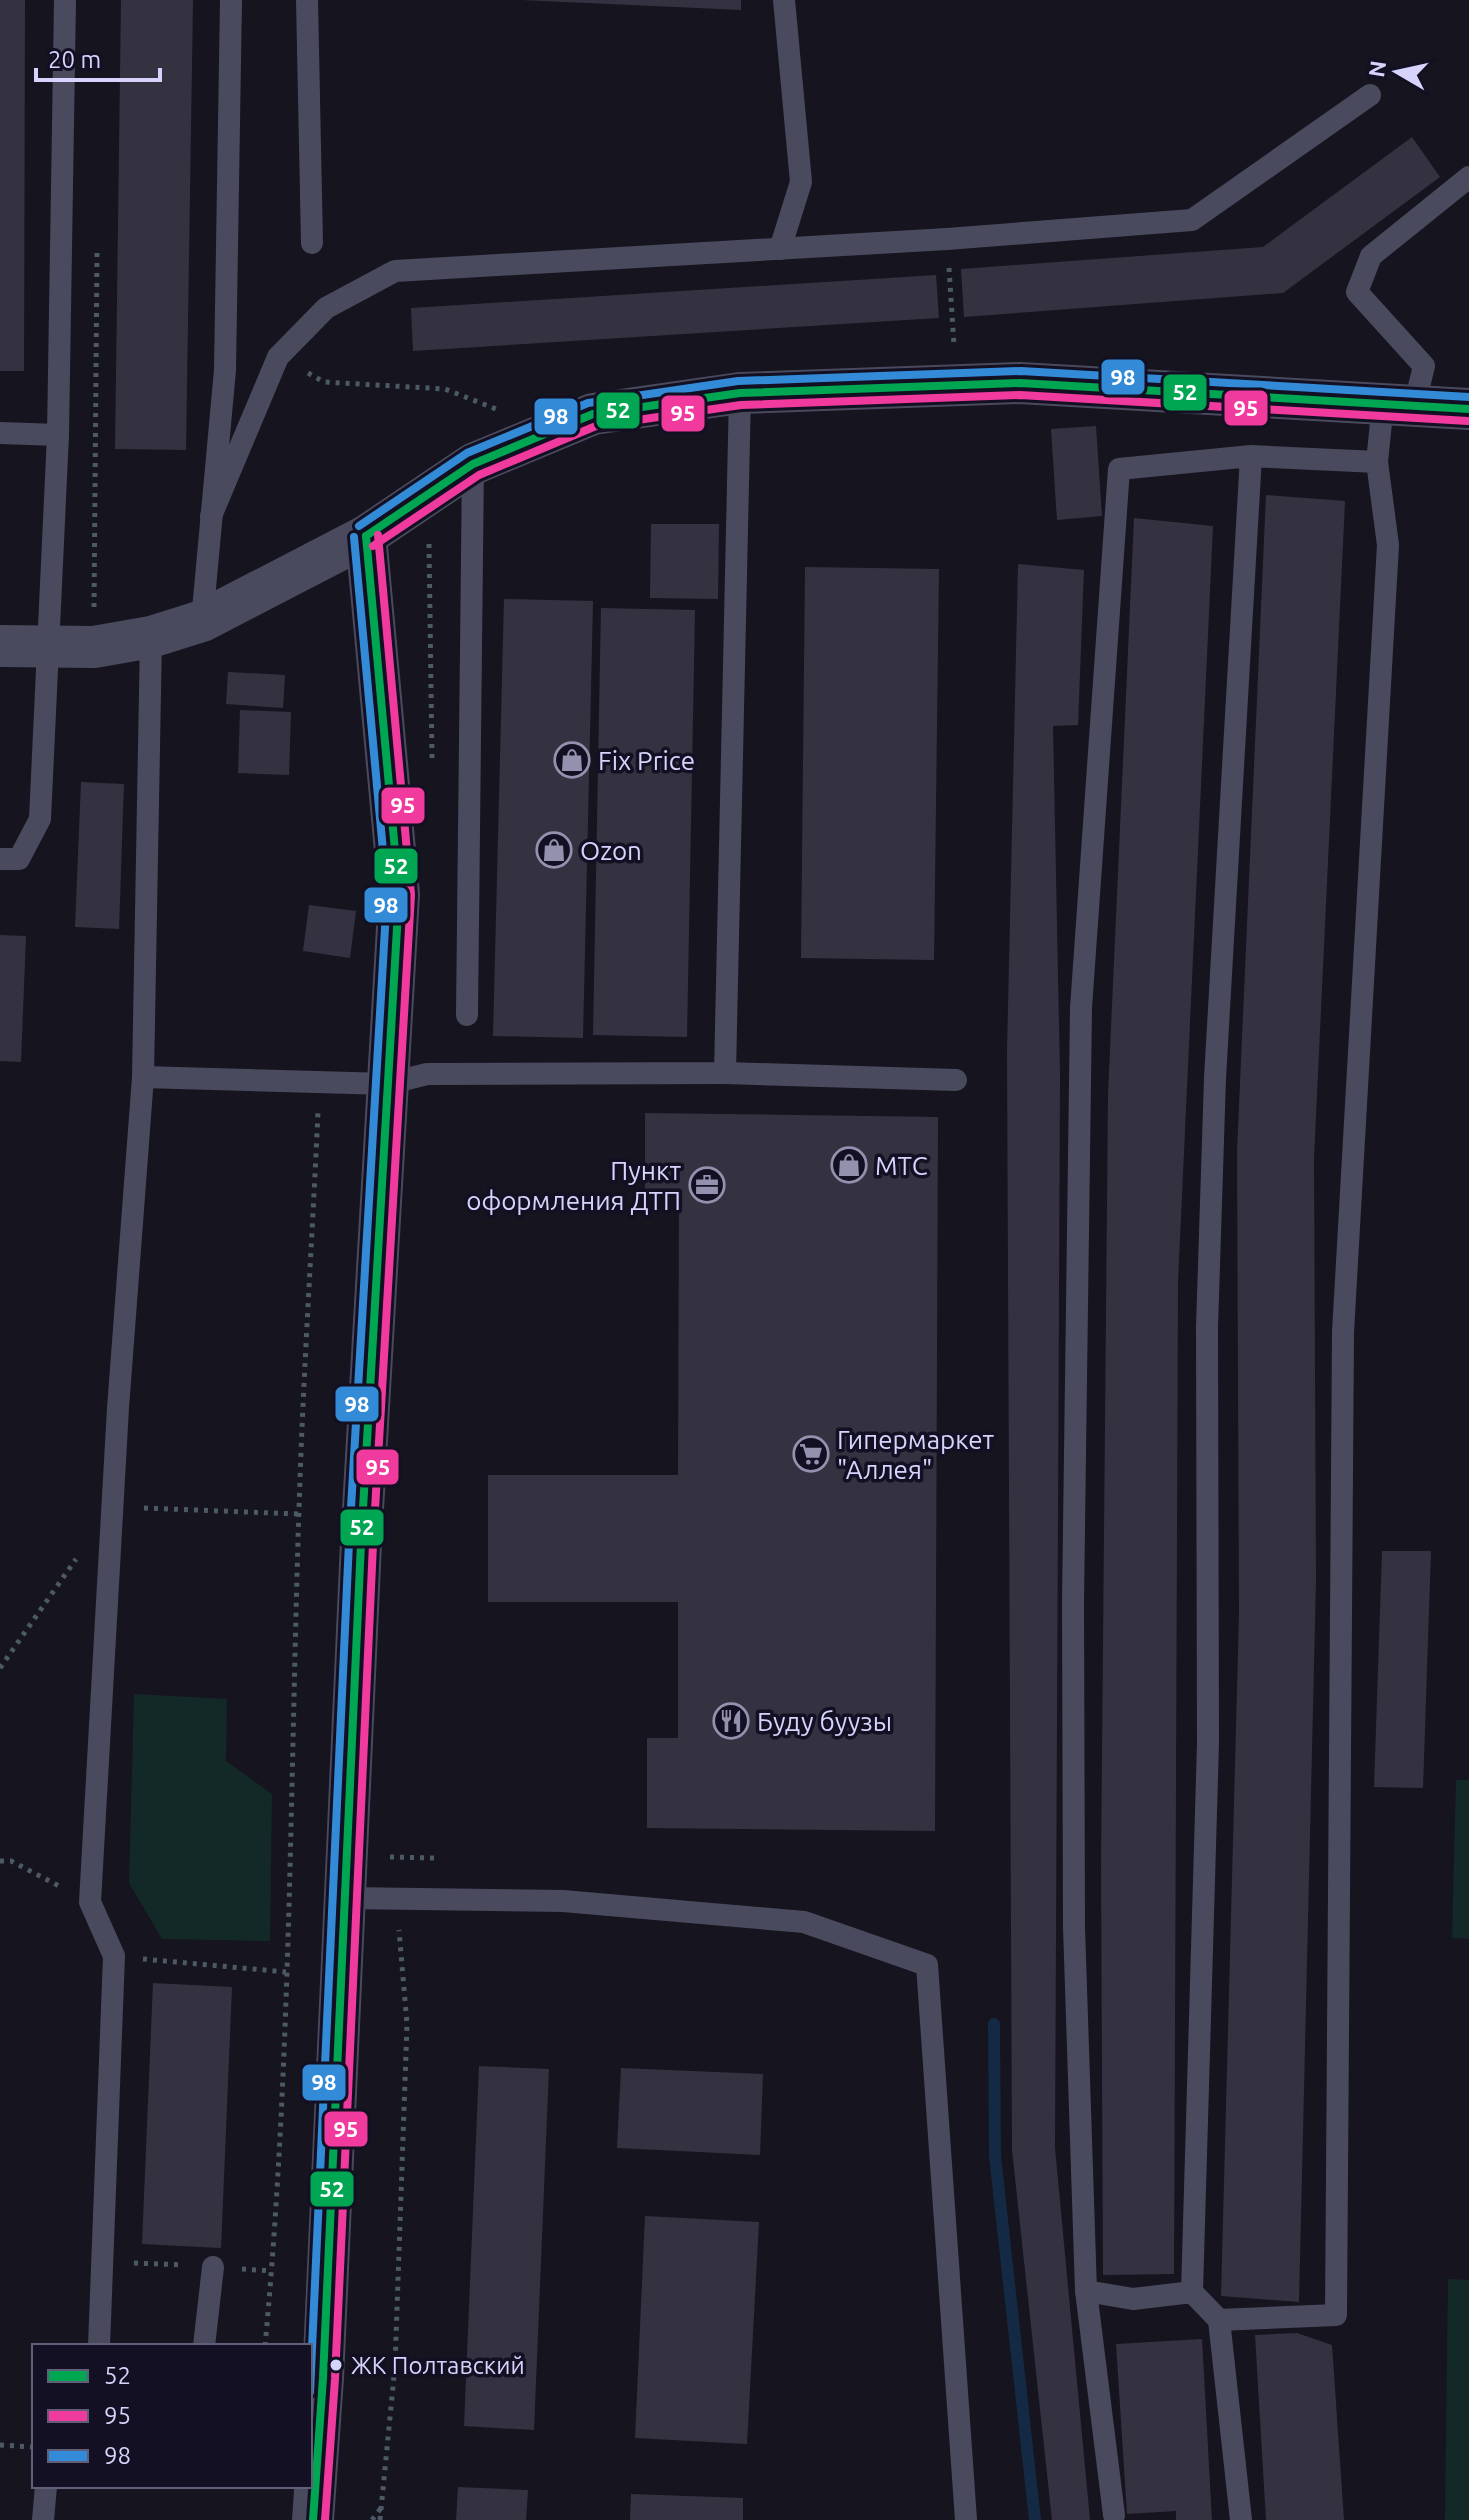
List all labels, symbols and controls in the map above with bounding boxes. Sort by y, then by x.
scale bar [36,32,160,82]
north arrow [1357,32,1437,112]
text: 20 m [48,46,101,73]
text: N [1363,59,1390,79]
line badge: 98 [1100,358,1146,396]
text: 98 [1111,364,1135,389]
line badge: 52 [1162,373,1208,412]
text: 52 [1173,379,1197,404]
line badge: 95 [1223,389,1269,427]
line badge: 52 [595,391,641,430]
line badge: 95 [660,394,706,433]
text: 95 [1234,395,1258,420]
line badge: 98 [533,397,579,436]
text: 52 [606,397,630,422]
text: 95 [671,400,695,425]
text: 98 [544,403,568,428]
shop icon: Fix Price [553,741,591,779]
place label: Fix Price [598,746,695,775]
line badge: 95 [380,786,426,825]
text: 95 [391,792,415,817]
shop icon: Ozon [535,831,573,869]
place label: Ozon [580,836,642,865]
line badge: 52 [373,847,419,885]
text: 52 [384,853,408,878]
line badge: 98 [363,886,409,924]
text: 98 [374,892,398,917]
shop icon: МТС [830,1146,868,1184]
place label: МТС [875,1151,928,1180]
place label: Пункт оформления ДТП [466,1156,681,1215]
office icon: Пункт оформления ДТП [688,1166,726,1204]
line badge: 98 [334,1385,380,1423]
text: 98 [345,1391,369,1416]
place label: Гипермаркет "Аллея" [837,1425,995,1484]
supermarket icon: Гипермаркет "Аллея" [792,1435,830,1473]
line badge: 95 [355,1448,400,1486]
text: 95 [366,1454,390,1479]
line badge: 52 [339,1508,385,1547]
text: 52 [350,1514,374,1539]
restaurant icon: Буду буузы [712,1702,750,1740]
place label: Буду буузы [757,1707,892,1736]
line badge: 98 [301,2063,347,2102]
text: 98 [312,2069,336,2094]
line badge: 95 [323,2110,369,2148]
text: 95 [334,2116,358,2141]
line badge: 52 [309,2170,355,2208]
text: 52 [320,2176,344,2201]
legend [32,2344,312,2488]
place label: ЖК Полтавский [351,2352,525,2379]
marker: ЖК Полтавский [328,2357,344,2373]
text: 52 [104,2362,131,2389]
text: 95 [104,2402,131,2429]
text: 98 [104,2442,131,2469]

